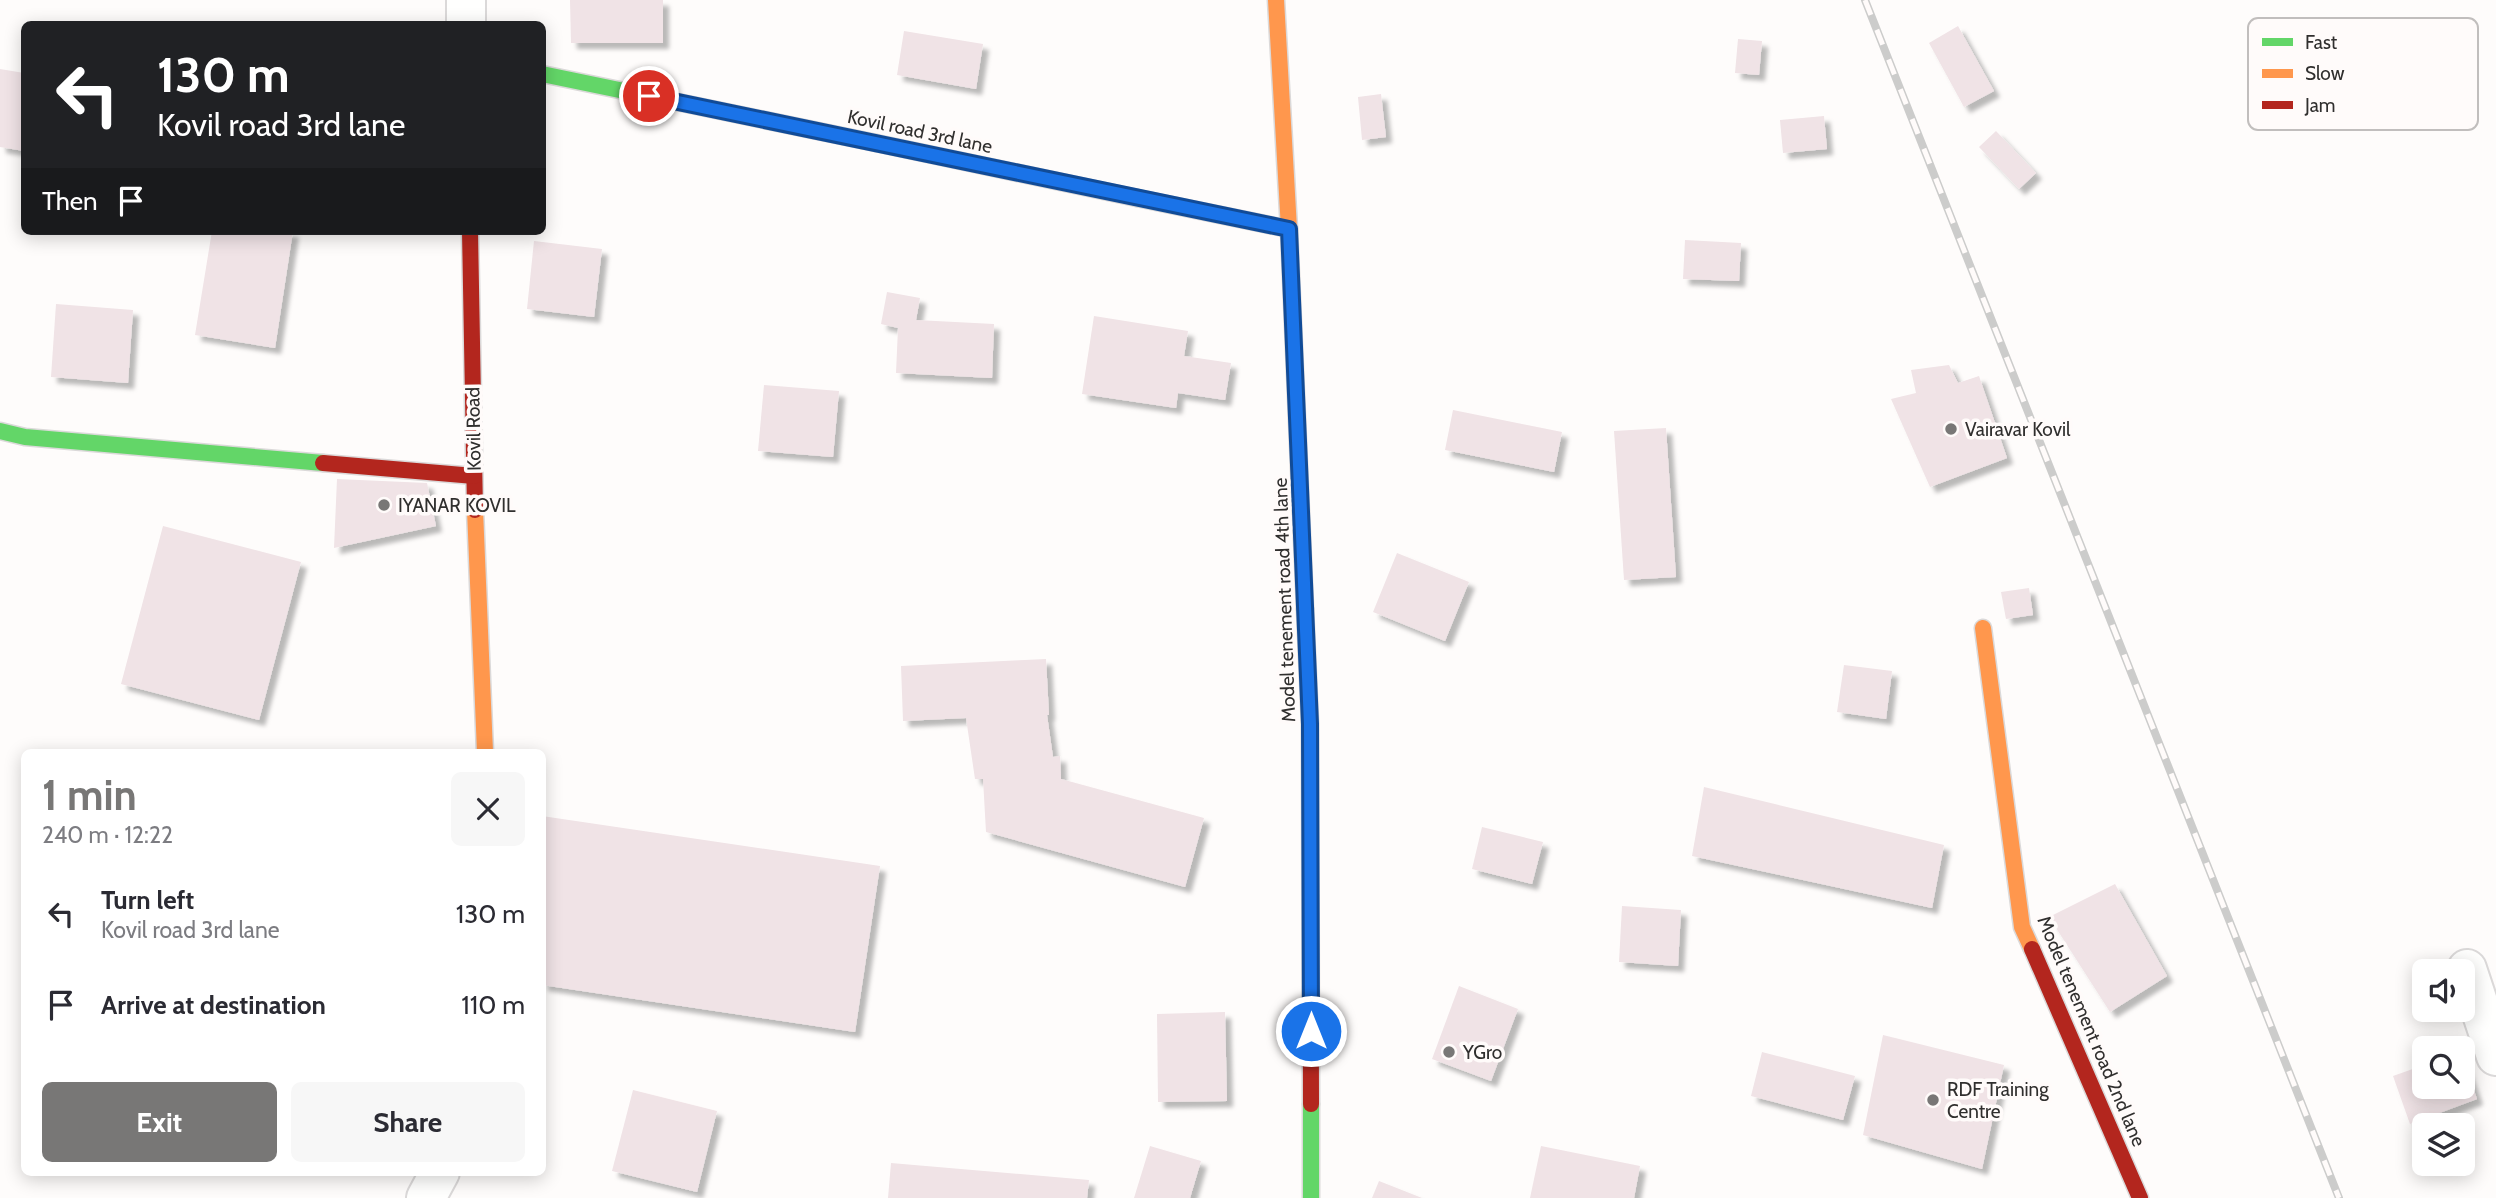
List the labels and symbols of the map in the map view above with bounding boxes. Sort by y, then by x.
legend [2248,18,2478,130]
text: Fast [2305,31,2338,54]
text: Slow [2305,62,2345,85]
pin [619,66,679,126]
text: Jam [2304,94,2335,117]
street label: Kovil road 3rd lane [845,105,995,158]
street label: Kovil Road [461,387,486,471]
place label: Vairavar Kovil [1965,418,2071,441]
marker: Vairavar Kovil [1943,421,1959,437]
street label: Model tenement road 4th lane [1269,477,1300,723]
place label: IYANAR KOVIL [398,494,516,517]
marker: IYANAR KOVIL [376,497,392,513]
street label: Model tenement road 2nd lane [2032,913,2151,1150]
position arrow [1274,994,1348,1068]
place label: YGro [1462,1041,1502,1064]
marker: YGro [1441,1044,1457,1060]
place label: RDF Training Centre [1947,1078,2049,1123]
marker: RDF Training Centre [1925,1092,1941,1108]

